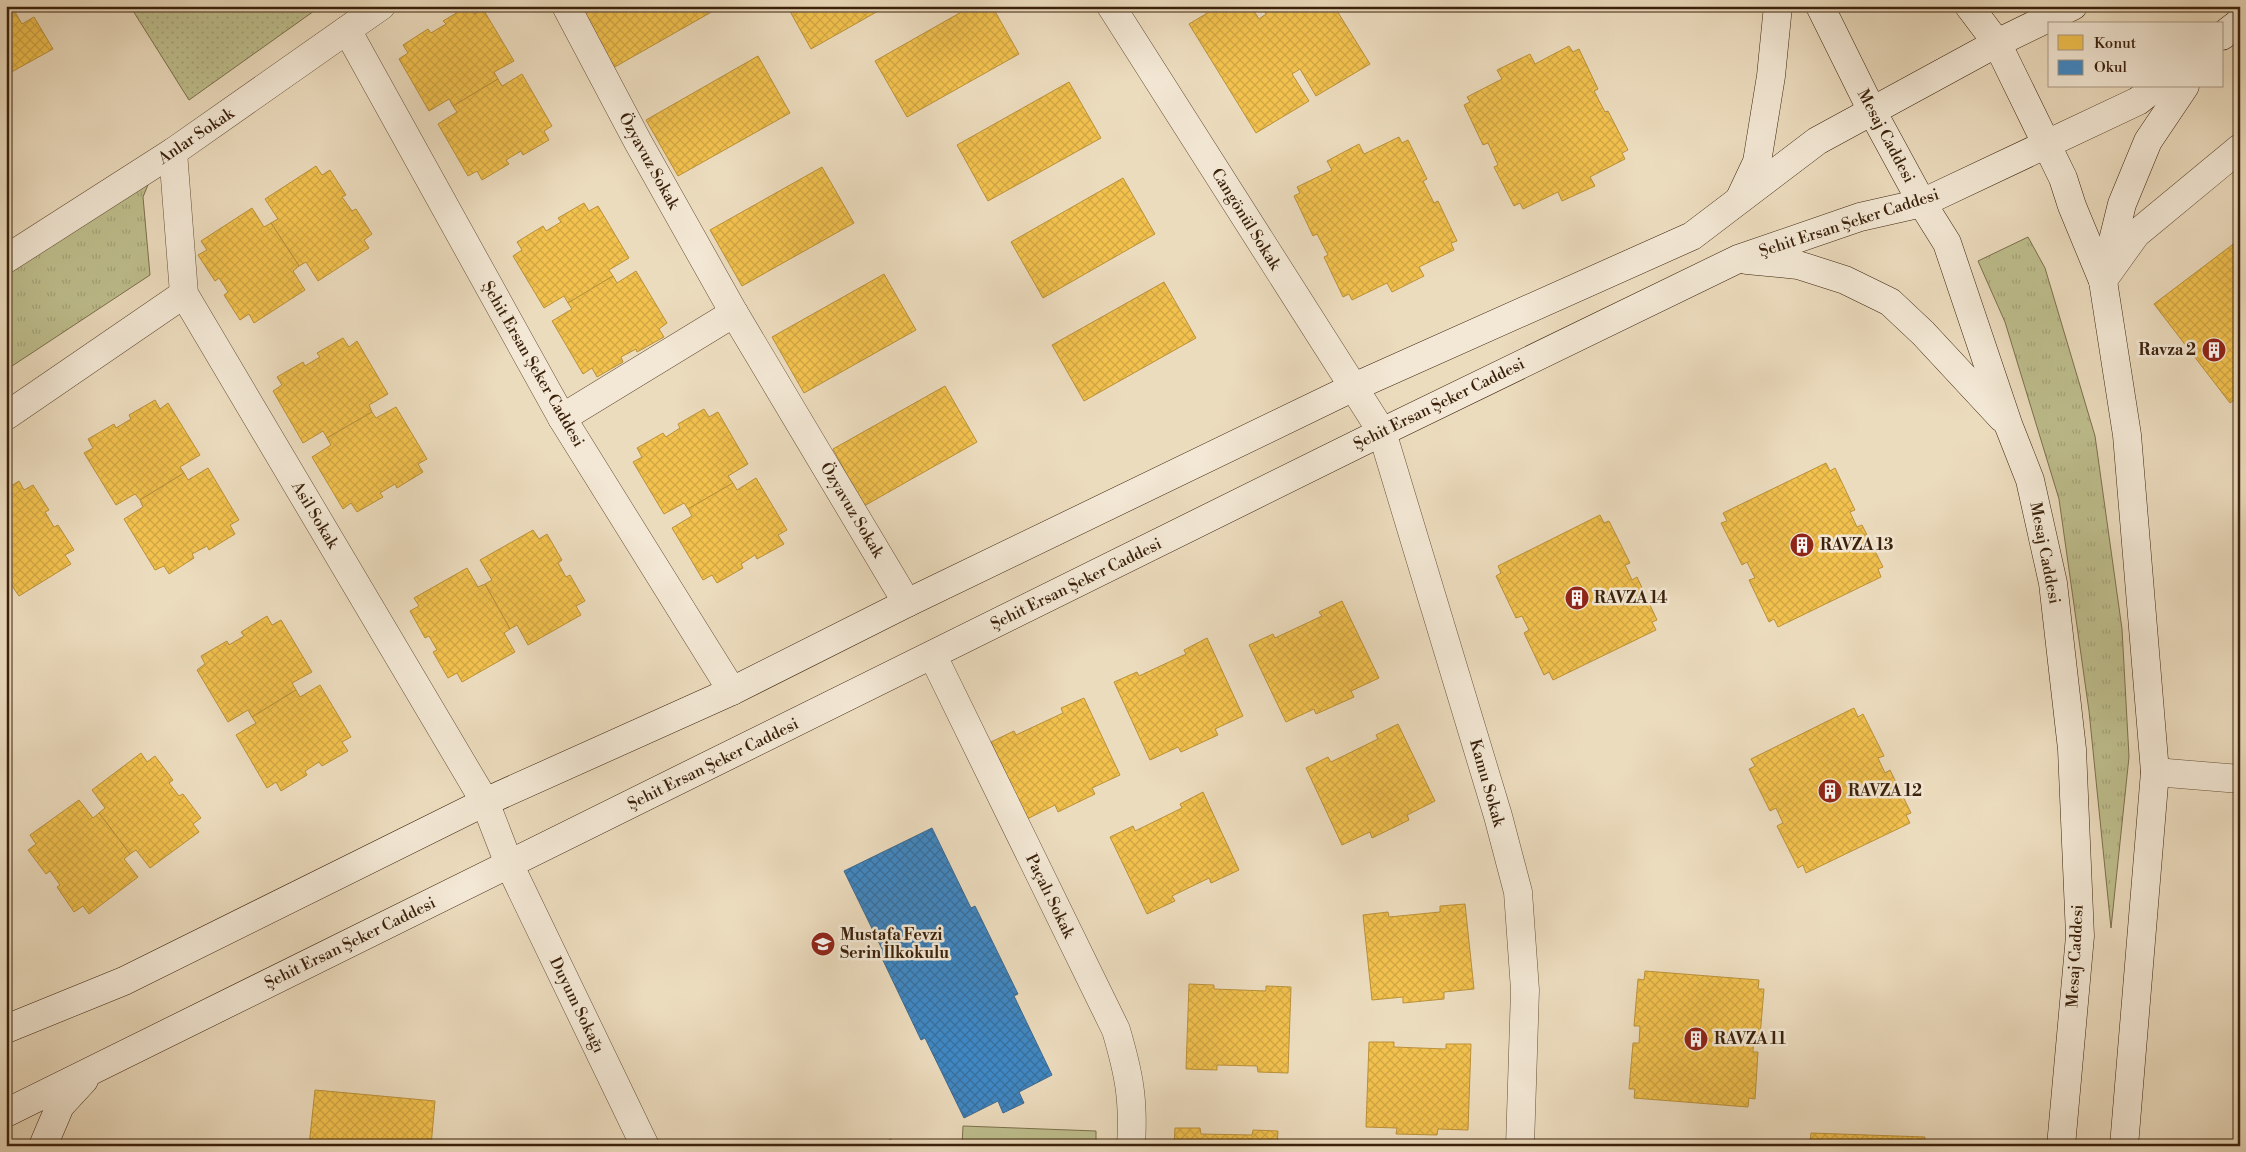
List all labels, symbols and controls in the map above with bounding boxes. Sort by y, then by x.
legend [2048,22,2224,88]
text: Konut [2094,34,2137,53]
text: Okul [2094,58,2128,77]
street label: Mesaj Caddesi [1853,86,1919,186]
street label: Anlar Sokak [153,102,239,169]
street label: Özyavuz Sokak [614,108,686,214]
street label: Cangönül Sokak [1207,164,1286,275]
street label: Şehit Ersan Şeker Caddesi [1756,184,1942,262]
street label: Şehit Ersan Şeker Caddesi [477,278,589,450]
building icon: Ravza 2 [2201,337,2227,363]
place label: Ravza 2 [2138,340,2196,360]
street label: Şehit Ersan Şeker Caddesi [1350,354,1528,454]
street label: Özyavuz Sokak [816,458,891,563]
street label: Asil Sokak [287,477,344,554]
street label: Mesaj Caddesi [2025,500,2065,606]
building icon: RAVZA 13 [1789,532,1815,558]
street label: Şehit Ersan Şeker Caddesi [987,534,1165,634]
place label: RAVZA 13 [1820,535,1894,555]
building icon: RAVZA 14 [1564,585,1590,611]
place label: RAVZA 14 [1594,588,1668,608]
street label: Şehit Ersan Şeker Caddesi [624,714,802,814]
street label: Kamu Sokak [1465,737,1510,831]
building icon: RAVZA 12 [1817,778,1843,804]
place label: RAVZA 12 [1848,781,1922,801]
street label: Paçalı Sokak [1021,851,1080,943]
street label: Şehit Ersan Şeker Caddesi [261,893,439,993]
street label: Mesaj Caddesi [2062,904,2088,1008]
place label: Mustafa Fevzi Serin İlkokulu [840,925,949,963]
school or university icon: Mustafa Fevzi Serin İlkokulu [810,931,836,957]
street label: Duyum Sokağı [545,954,609,1056]
building icon: RAVZA 11 [1683,1026,1709,1052]
place label: RAVZA 11 [1714,1029,1786,1049]

